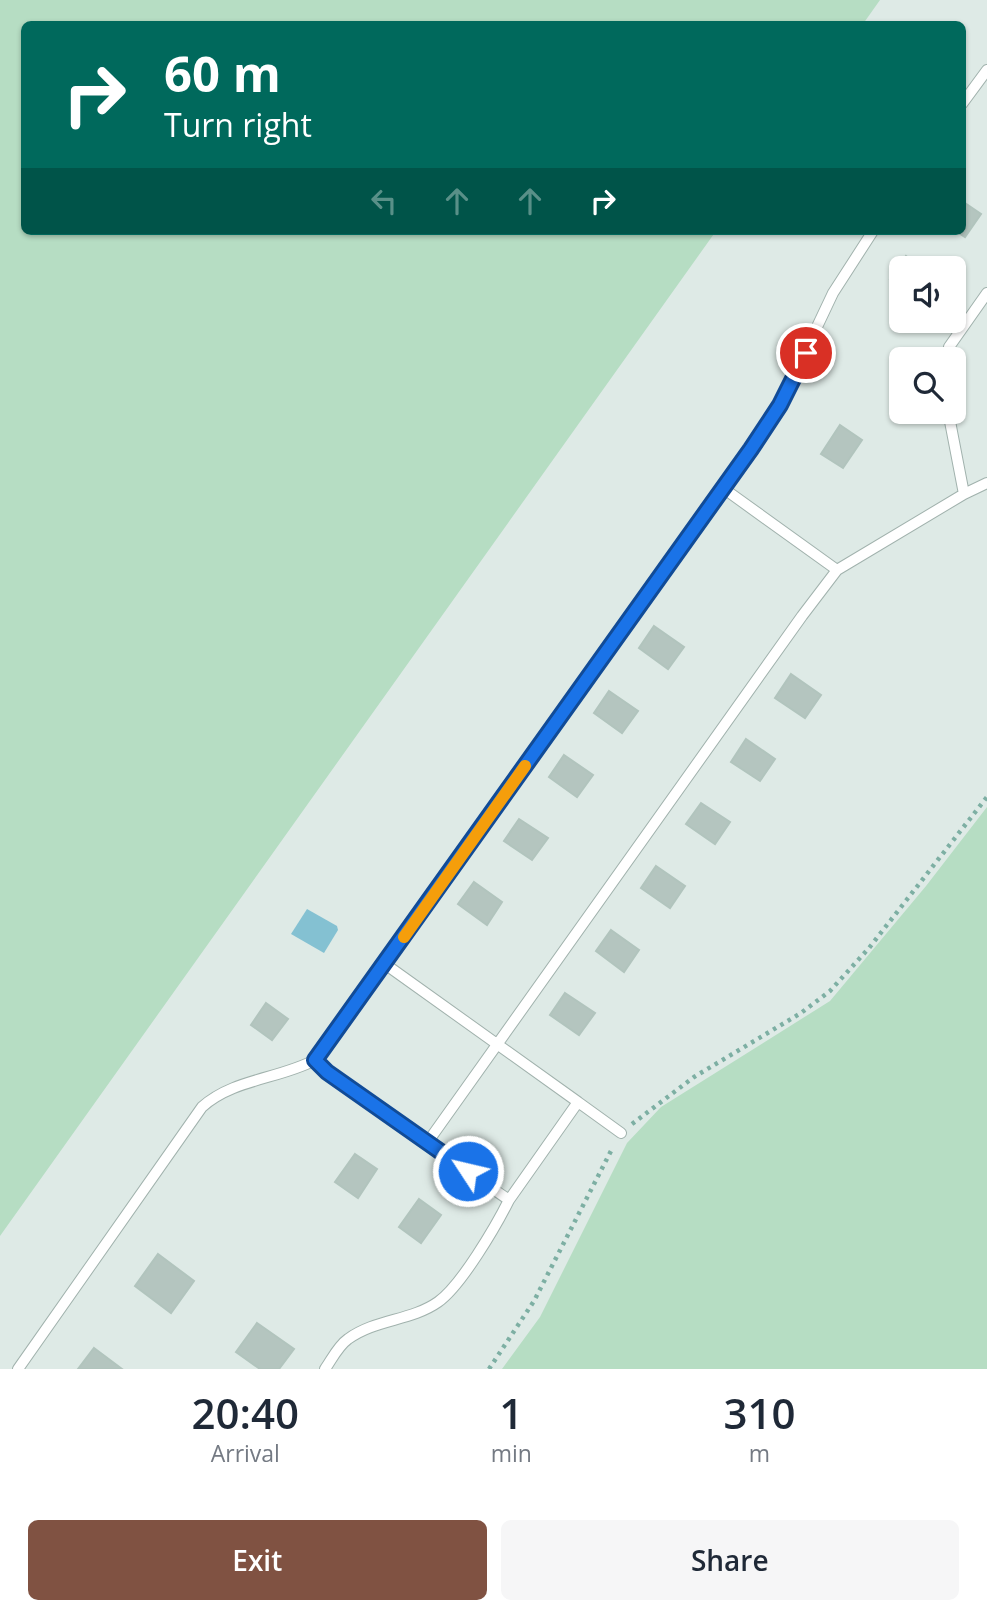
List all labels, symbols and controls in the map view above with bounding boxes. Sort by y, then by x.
text: 60 m [164,40,281,106]
icon: right [49,49,140,140]
text: Turn right [164,103,312,146]
icon: left [365,182,403,220]
icon: ahead [438,182,476,220]
icon: ahead [511,182,549,220]
icon: right [584,182,622,220]
map controls [889,256,966,424]
button: sound [889,256,966,333]
pin [776,323,836,383]
icon: arrive [787,334,825,372]
button: search [889,347,966,424]
position arrow [431,1134,505,1208]
text: 20:40 [192,1384,299,1441]
text: 1 [499,1384,523,1441]
text: 310 [723,1384,795,1441]
text: Arrival [211,1437,280,1469]
text: min [491,1437,532,1469]
text: m [749,1437,770,1469]
button: Exit [28,1520,487,1600]
button: Share [501,1520,959,1600]

